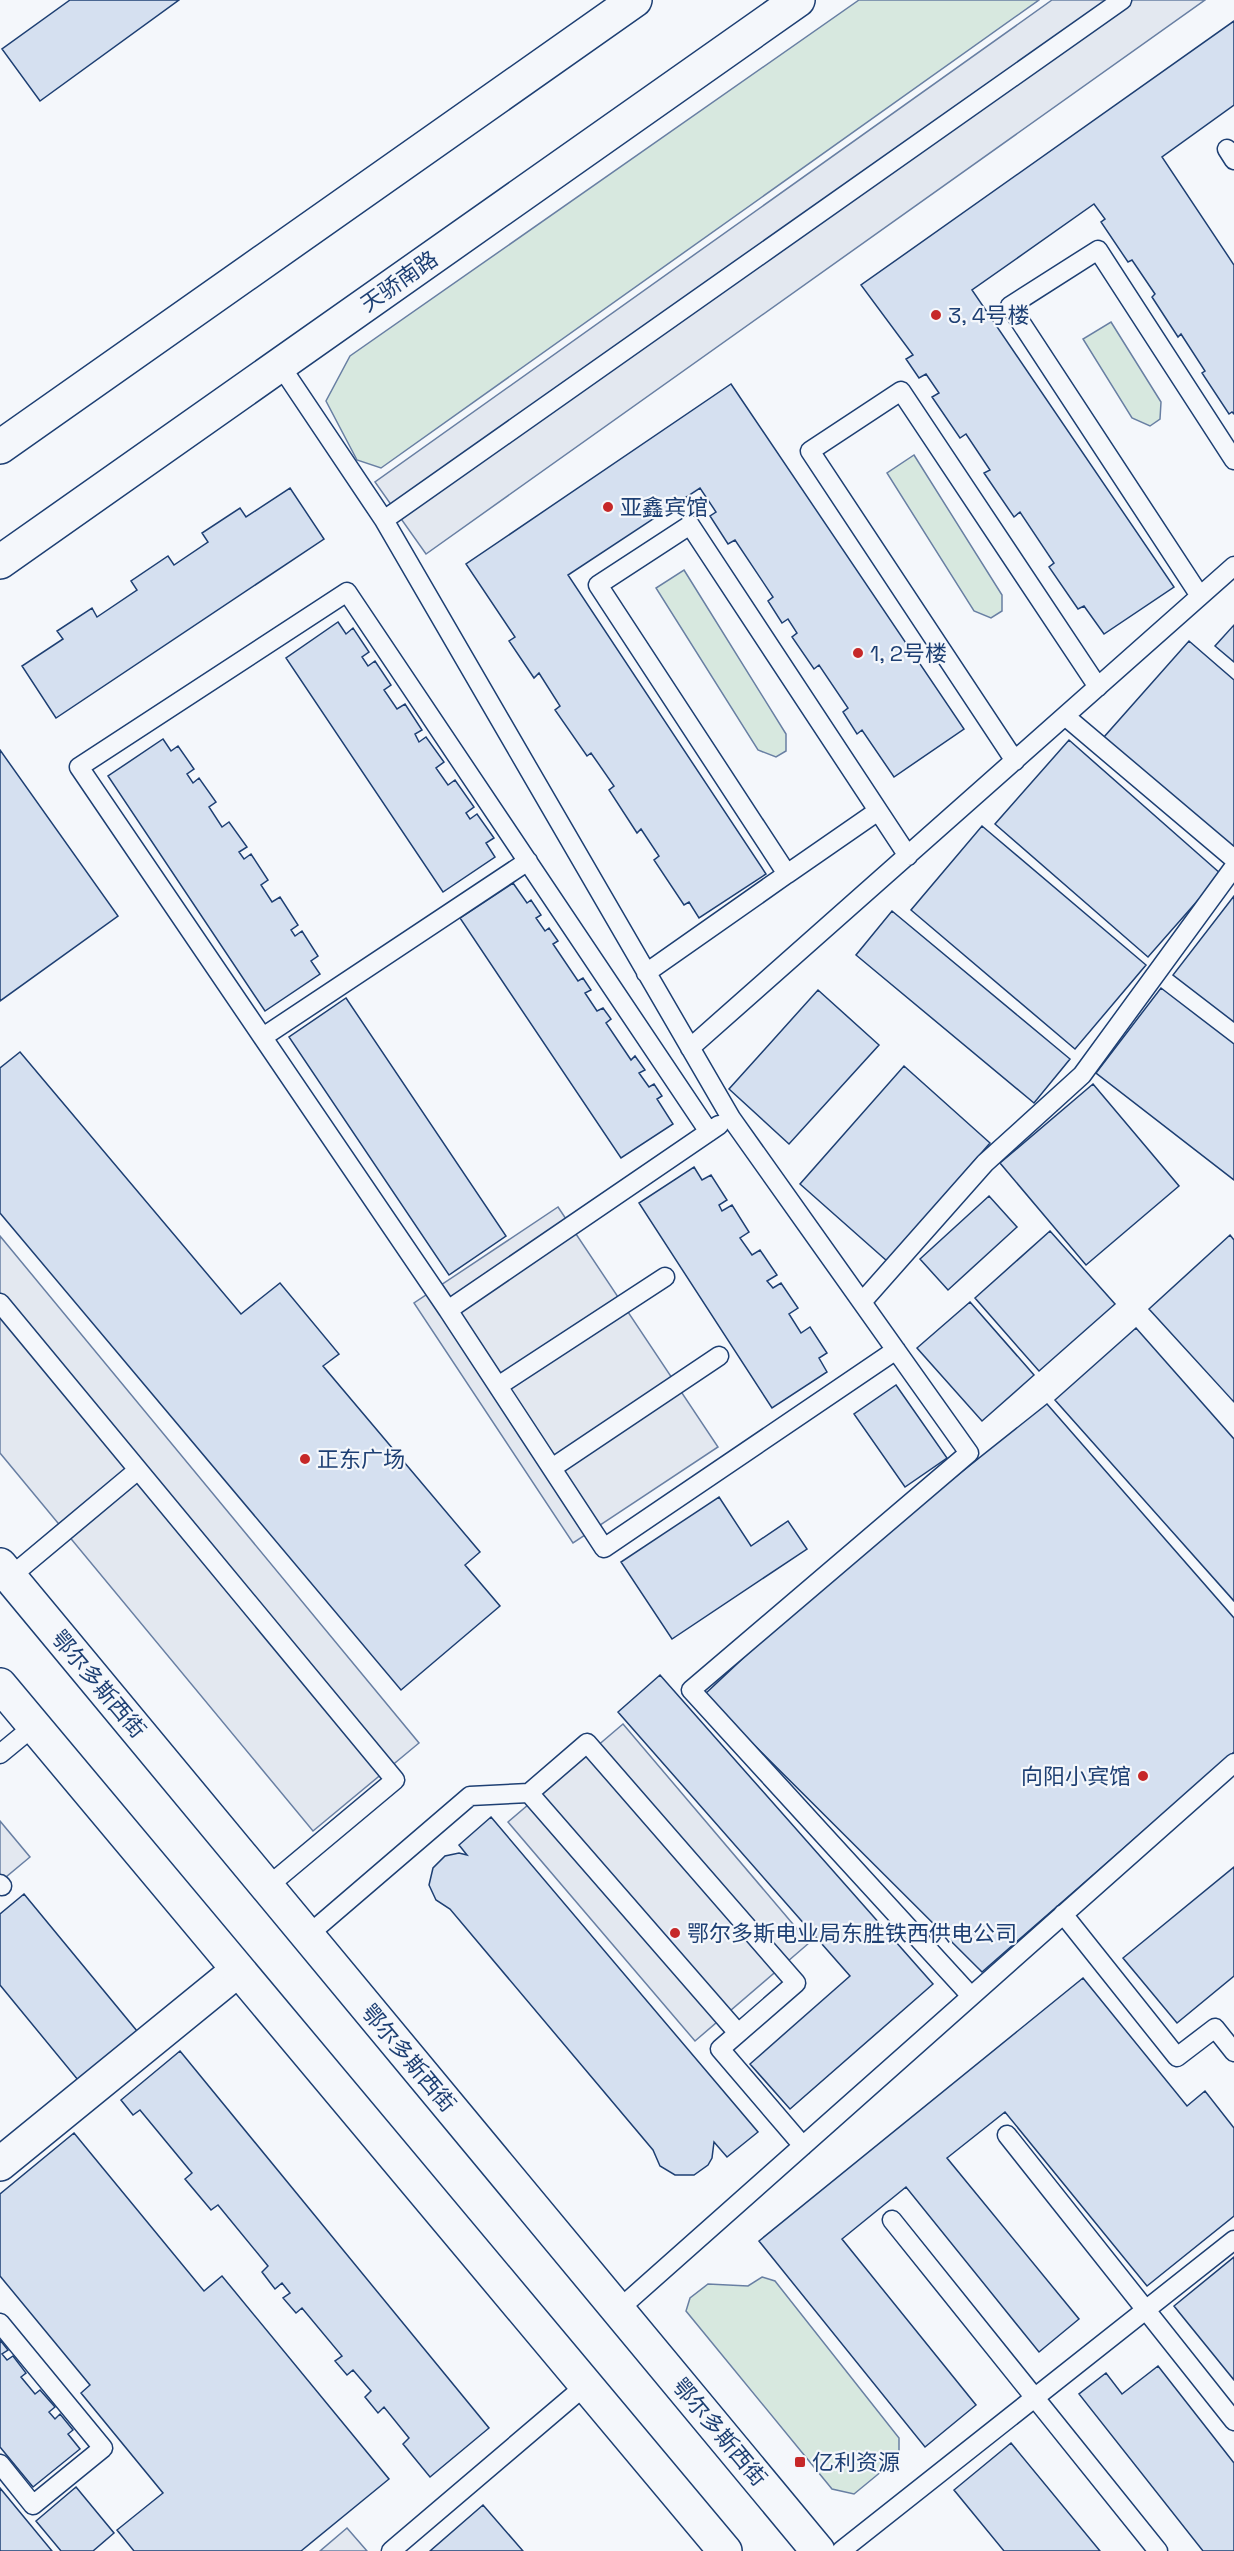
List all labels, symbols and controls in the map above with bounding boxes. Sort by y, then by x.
street label: 天骄南路 [355,244,443,318]
place label: 3, 4号楼 [948,301,1030,329]
marker: 3, 4号楼 [929,308,943,322]
place label: 亚鑫宾馆 [620,493,708,521]
marker: 亚鑫宾馆 [601,500,615,514]
place label: 1, 2号楼 [870,639,947,667]
marker: 1, 2号楼 [851,646,865,660]
place label: 正东广场 [317,1445,405,1473]
marker: 正东广场 [298,1452,312,1466]
street label: 鄂尔多斯西街 [46,1624,152,1744]
place label: 向阳小宾馆 [1021,1762,1131,1790]
marker: 向阳小宾馆 [1136,1769,1150,1783]
place label: 鄂尔多斯电业局东胜铁西供电公司 [687,1919,1017,1947]
marker: 鄂尔多斯电业局东胜铁西供电公司 [668,1926,682,1940]
street label: 鄂尔多斯西街 [356,1998,462,2118]
street label: 鄂尔多斯西街 [667,2372,773,2492]
place label: 亿利资源 [812,2448,900,2476]
marker: 亿利资源 [793,2455,807,2469]

